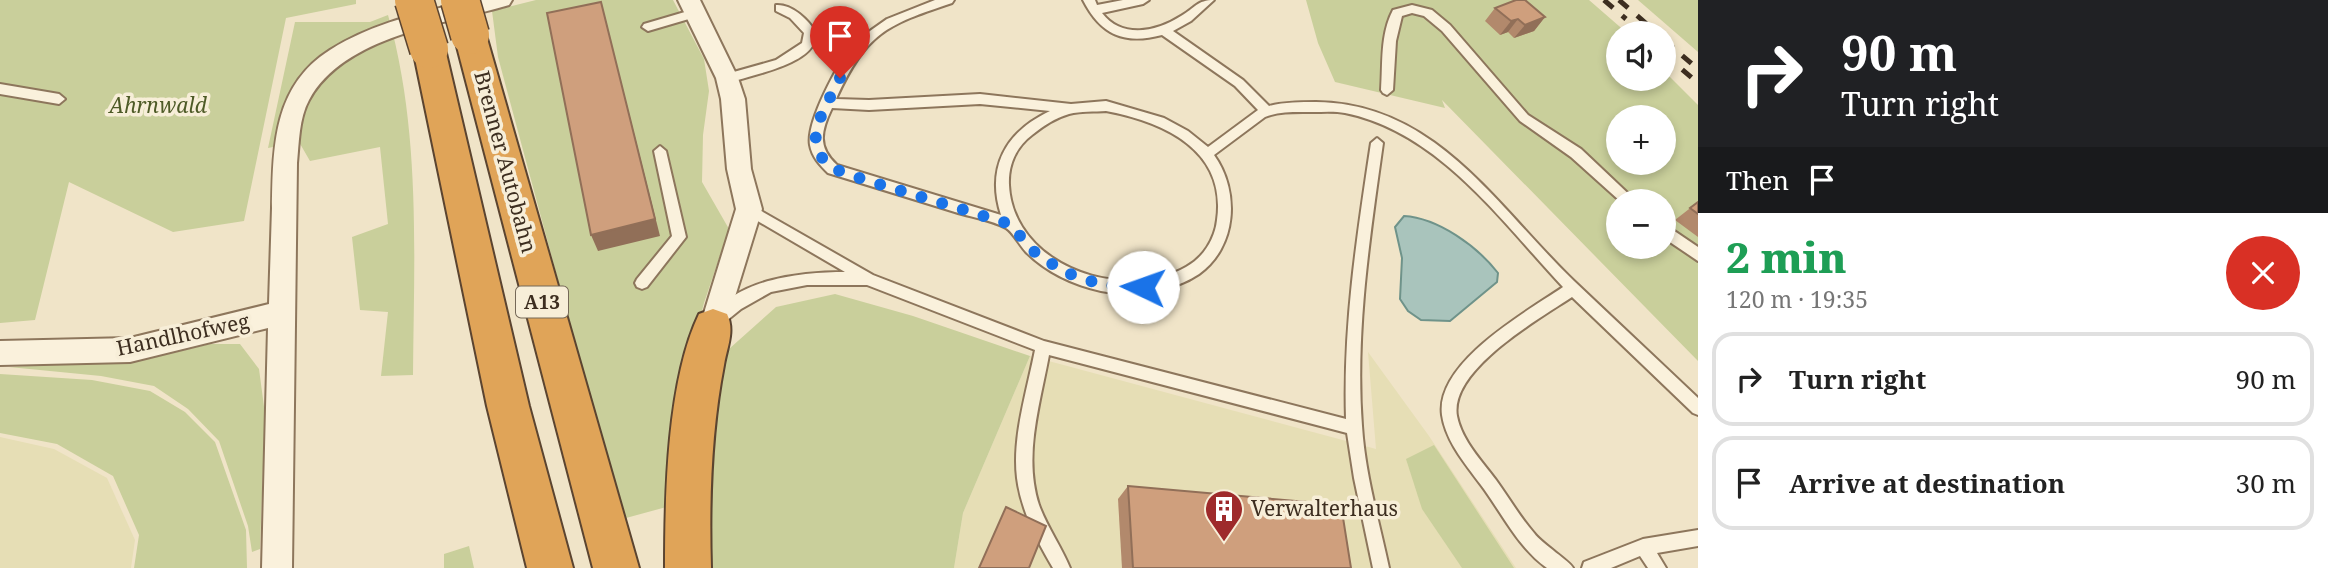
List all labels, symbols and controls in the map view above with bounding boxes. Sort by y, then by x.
pin [810,6,870,78]
icon: arrive [821,17,859,55]
text: 90 m [1841,19,1957,85]
map controls [1606,21,1676,259]
button: sound [1606,21,1676,91]
icon: right [1726,28,1817,119]
street label: Brenner Autobahn [468,68,544,256]
text: Turn right [1841,82,1999,125]
park label: Ahrnwald [107,91,208,119]
button: + [1606,105,1676,175]
icon: arrive [1803,161,1841,199]
text: Then [1726,162,1789,198]
button: − [1606,189,1676,259]
text: 2 min [1726,228,1847,285]
button: close [2226,236,2300,310]
position arrow [1106,250,1180,324]
text: 120 m · 19:35 [1726,283,1868,315]
road number: A13 [516,286,568,318]
street label: Handlhofweg [114,306,253,362]
icon: right [1730,360,1768,398]
text: Turn right [1789,361,1926,397]
text: 90 m [2236,361,2296,397]
icon: arrive [1730,464,1768,502]
text: Arrive at destination [1789,465,2065,501]
text: 30 m [2236,465,2296,501]
building icon: Verwalterhaus [1203,488,1245,543]
place label: Verwalterhaus [1251,494,1398,522]

